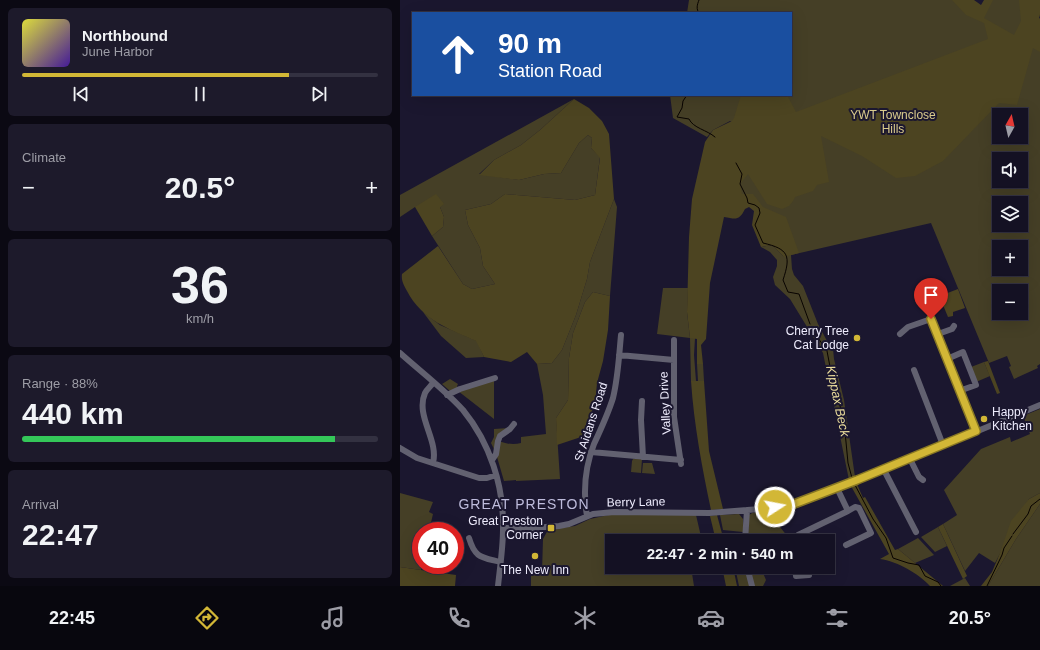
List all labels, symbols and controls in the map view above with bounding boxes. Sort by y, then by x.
text: Northbound [82,27,168,44]
icon: ahead [432,28,484,80]
text: 90 m [498,28,562,59]
text: June Harbor [82,44,154,59]
text: Station Road [498,61,602,81]
icon: previous [70,83,92,105]
icon: pause [189,83,211,105]
icon: next [308,83,330,105]
park label: YWT Townclose Hills [850,108,936,136]
north arrow [992,108,1028,144]
map controls [992,108,1028,320]
text: Climate [22,150,66,165]
button: sound [992,152,1028,188]
text: 20.5° [165,171,235,204]
text: − [22,175,35,200]
text: + [365,175,378,200]
button: layers [992,196,1028,232]
button: + [992,240,1028,276]
text: 36 [171,256,229,314]
pin [914,278,948,319]
icon: arrive [920,284,942,306]
button: − [992,284,1028,320]
text: km/h [186,311,214,326]
place label: Cherry Tree Cat Lodge [786,324,849,352]
marker: Cherry Tree Cat Lodge [852,333,862,343]
water label: Kippax Beck [823,364,853,439]
street label: Valley Drive [656,371,674,435]
text: Range · 88% [22,376,98,391]
street label: St Aidans Road [572,380,610,464]
text: 440 km [22,397,124,430]
place label: Happy Kitchen [992,405,1032,433]
marker: Happy Kitchen [979,414,989,424]
position arrow [754,486,796,528]
street label: Berry Lane [607,494,666,510]
district label: GREAT PRESTON [458,496,590,512]
text: Arrival [22,497,59,512]
place label: Great Preston Corner [468,514,543,542]
text: 22:47 [22,518,99,551]
speed limit sign: 40 [412,522,464,574]
marker: Great Preston Corner [546,523,556,533]
text: 22:47 · 2 min · 540 m [647,545,793,562]
marker: The New Inn [530,551,540,561]
place label: The New Inn [501,563,569,577]
icon: directions [193,604,221,632]
icon: music [319,604,347,632]
icon: phone [445,604,473,632]
icon: climate [571,604,599,632]
icon: car [697,604,725,632]
icon: filters [823,604,851,632]
text: 22:45 [49,608,95,628]
text: 20.5° [949,608,991,628]

